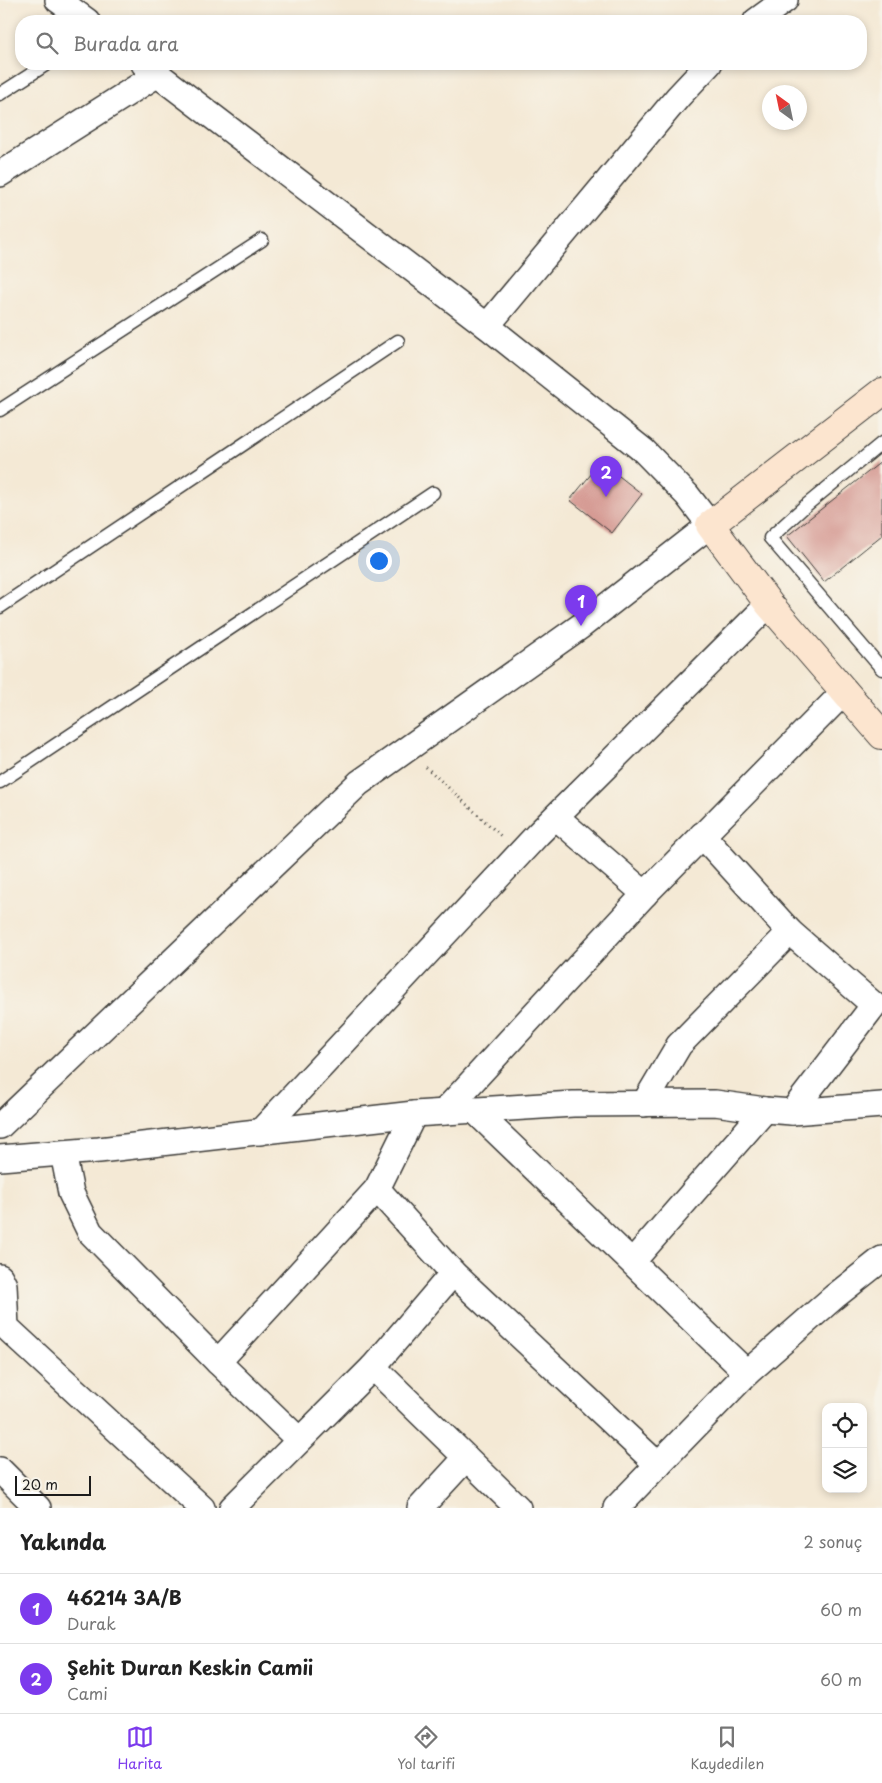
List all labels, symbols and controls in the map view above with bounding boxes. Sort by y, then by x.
search box [15,15,867,70]
icon: search [33,29,61,57]
text: Burada ara [73,29,178,57]
north arrow [762,85,807,130]
pin: 2 [590,456,622,497]
your location [366,548,392,574]
pin: 1 [565,585,597,626]
map controls [822,1403,867,1493]
button: locate [822,1403,867,1448]
button: layers [822,1448,867,1493]
scale bar [15,1473,91,1496]
text: 20 m [22,1474,58,1495]
text: Yakında [20,1525,106,1557]
text: 2 sonuç [804,1529,862,1553]
text: 46214 3A/B [67,1583,182,1611]
text: 1 [32,1597,40,1621]
text: 60 m [820,1597,862,1621]
text: Durak [67,1611,116,1635]
text: Şehit Duran Keskin Camii [67,1653,313,1681]
text: 2 [30,1667,42,1691]
text: 60 m [820,1667,862,1691]
text: Cami [67,1681,108,1705]
tab: Harita [118,1723,162,1774]
tab: Yol tarifi [397,1723,455,1774]
tab: Kaydedilen [690,1723,764,1774]

